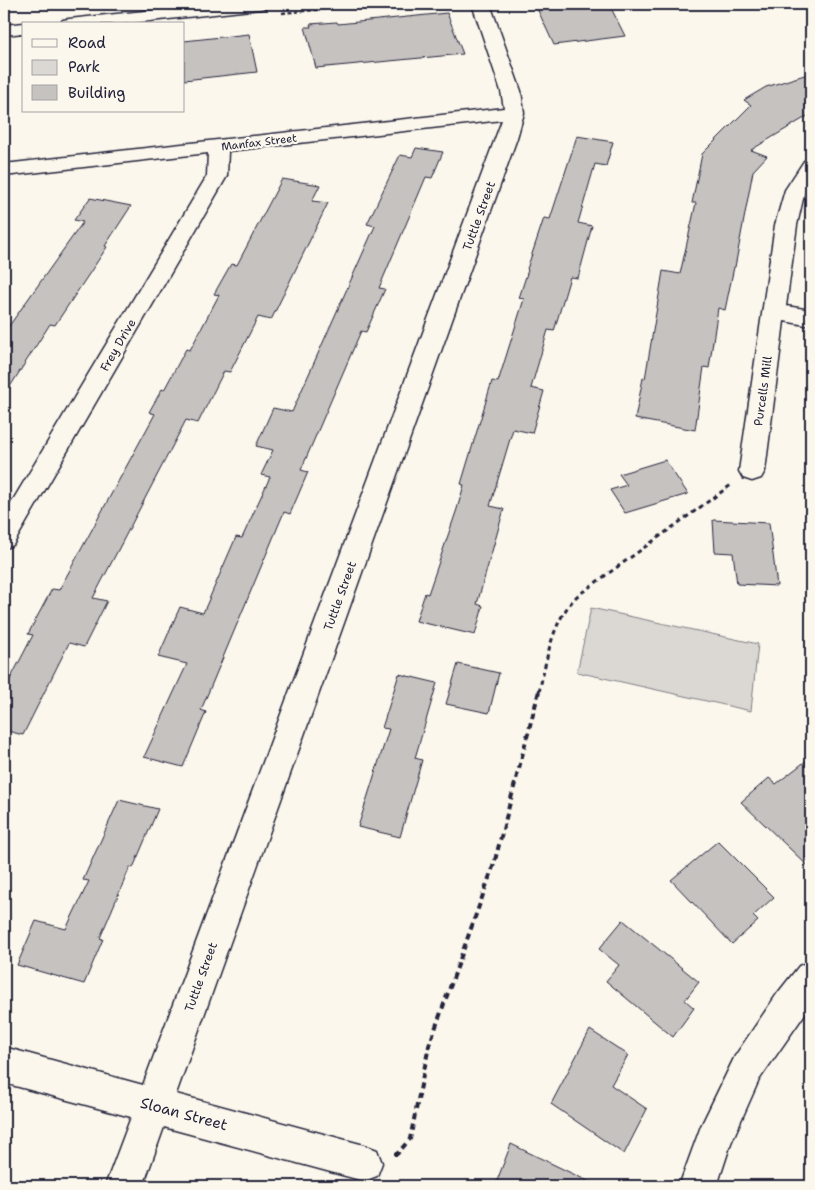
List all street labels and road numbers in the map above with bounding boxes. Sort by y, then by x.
street label: Manfax Street [220,130,298,155]
street label: Tuttle Street [459,179,499,253]
street label: Frey Drive [97,316,140,374]
street label: Purcells Mill [750,355,776,427]
street label: Tuttle Street [320,559,360,633]
street label: Tuttle Street [181,940,221,1014]
street label: Sloan Street [138,1093,230,1135]

